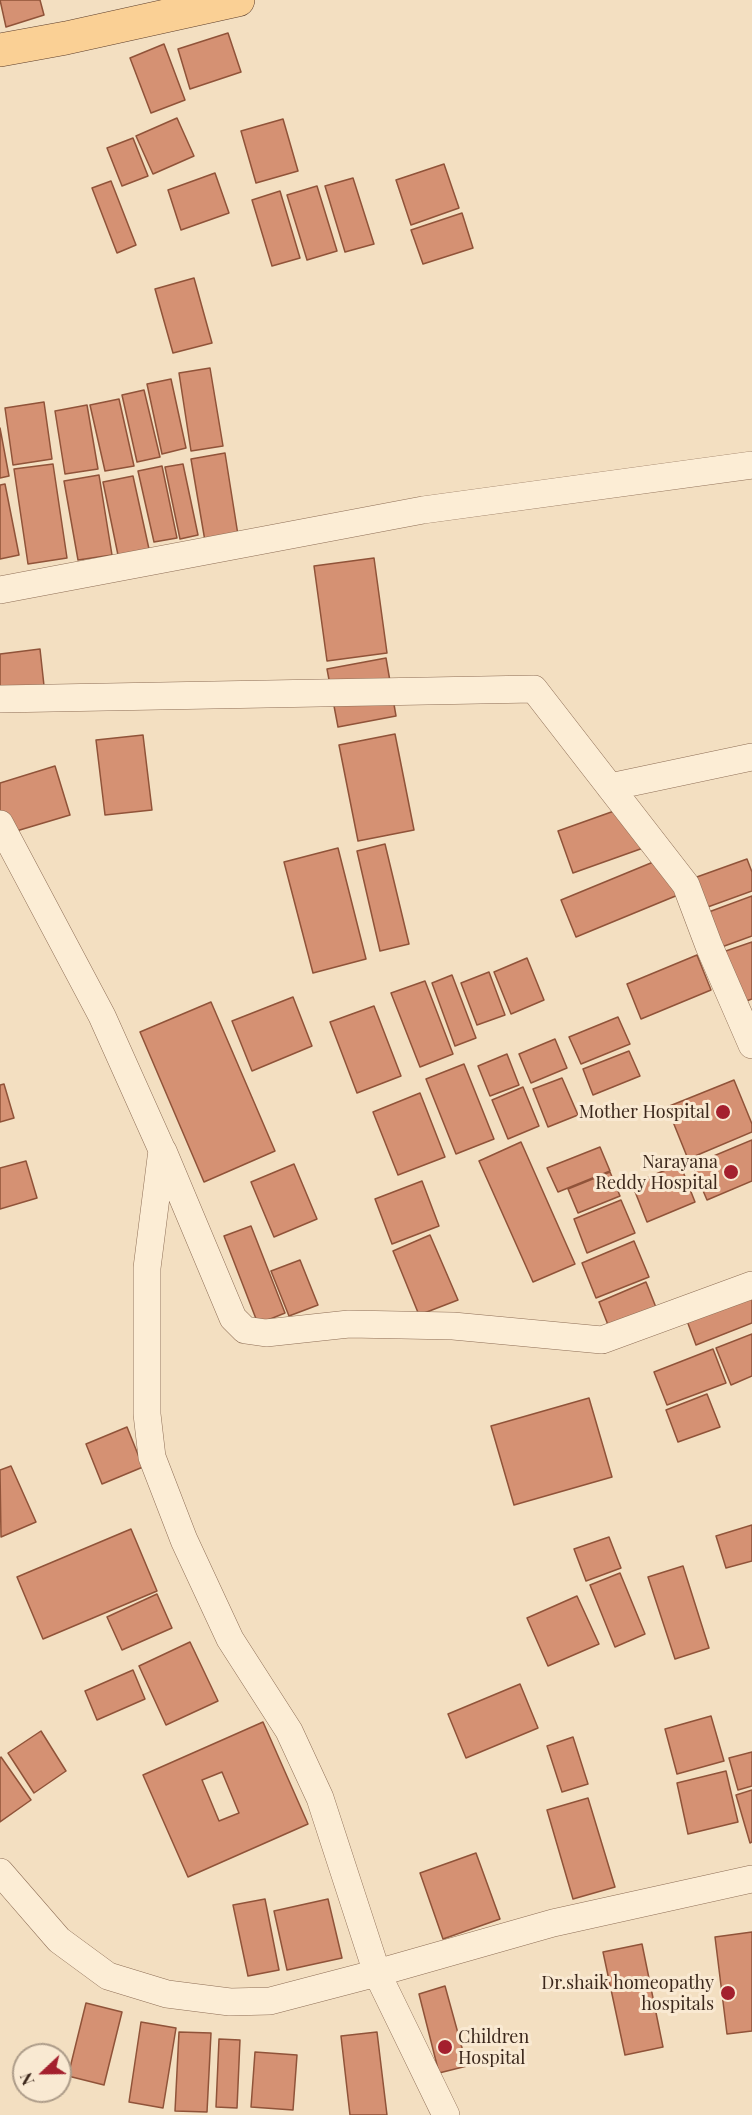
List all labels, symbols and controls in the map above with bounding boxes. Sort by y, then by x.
place label: Mother Hospital [579,1101,710,1123]
marker: Mother Hospital [714,1103,732,1121]
place label: Narayana Reddy Hospital [595,1151,718,1194]
marker: Narayana Reddy Hospital [722,1163,740,1181]
place label: Dr.shaik homeopathy hospitals [541,1972,714,2014]
marker: Dr.shaik homeopathy hospitals [719,1984,737,2002]
place label: Children Hospital [458,2026,529,2068]
marker: Children Hospital [436,2038,454,2056]
north arrow [12,2043,72,2103]
text: N [15,2070,39,2088]

